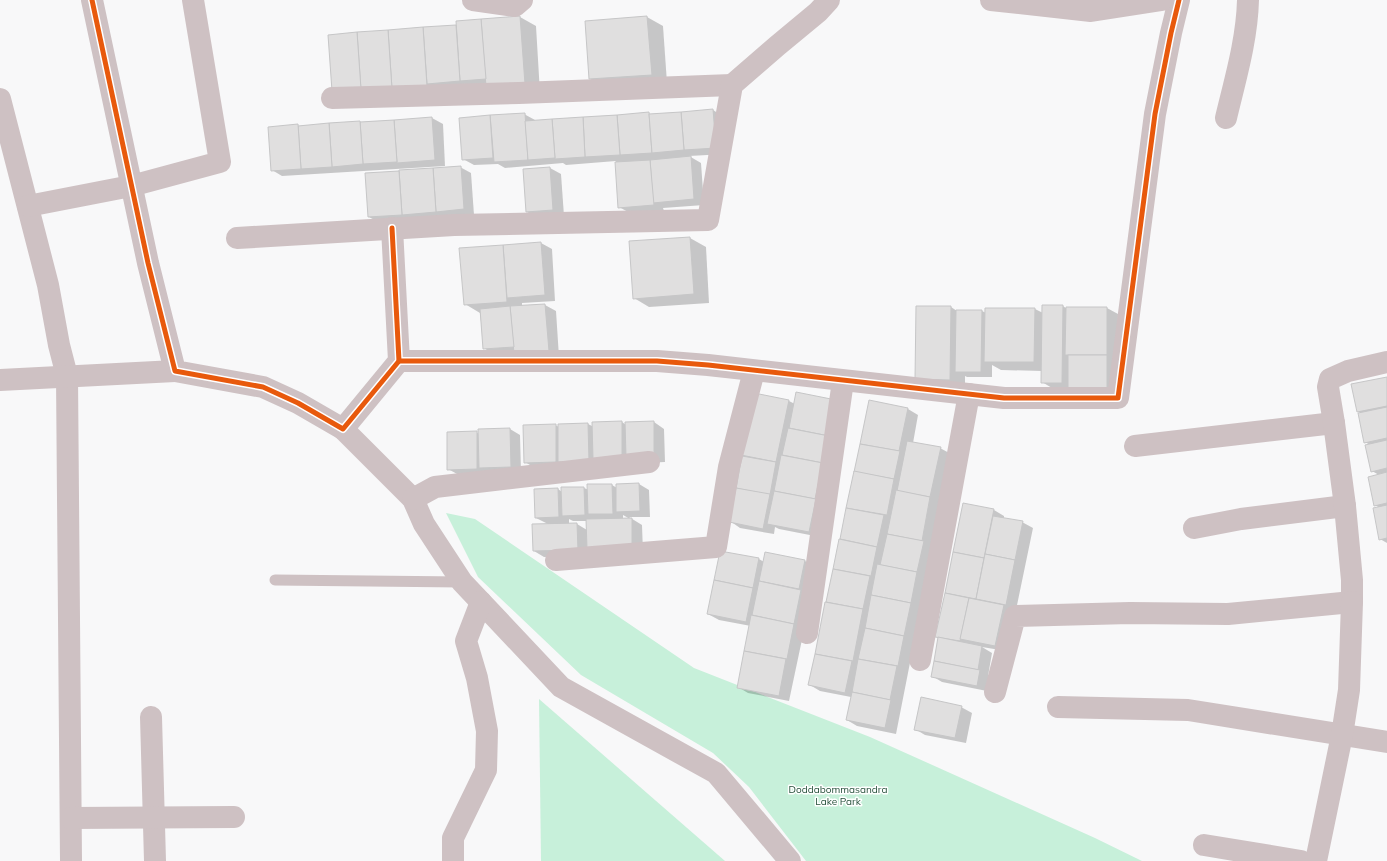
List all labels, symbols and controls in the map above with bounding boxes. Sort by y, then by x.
park label: Doddabommasandra Lake Park [789,783,887,808]

